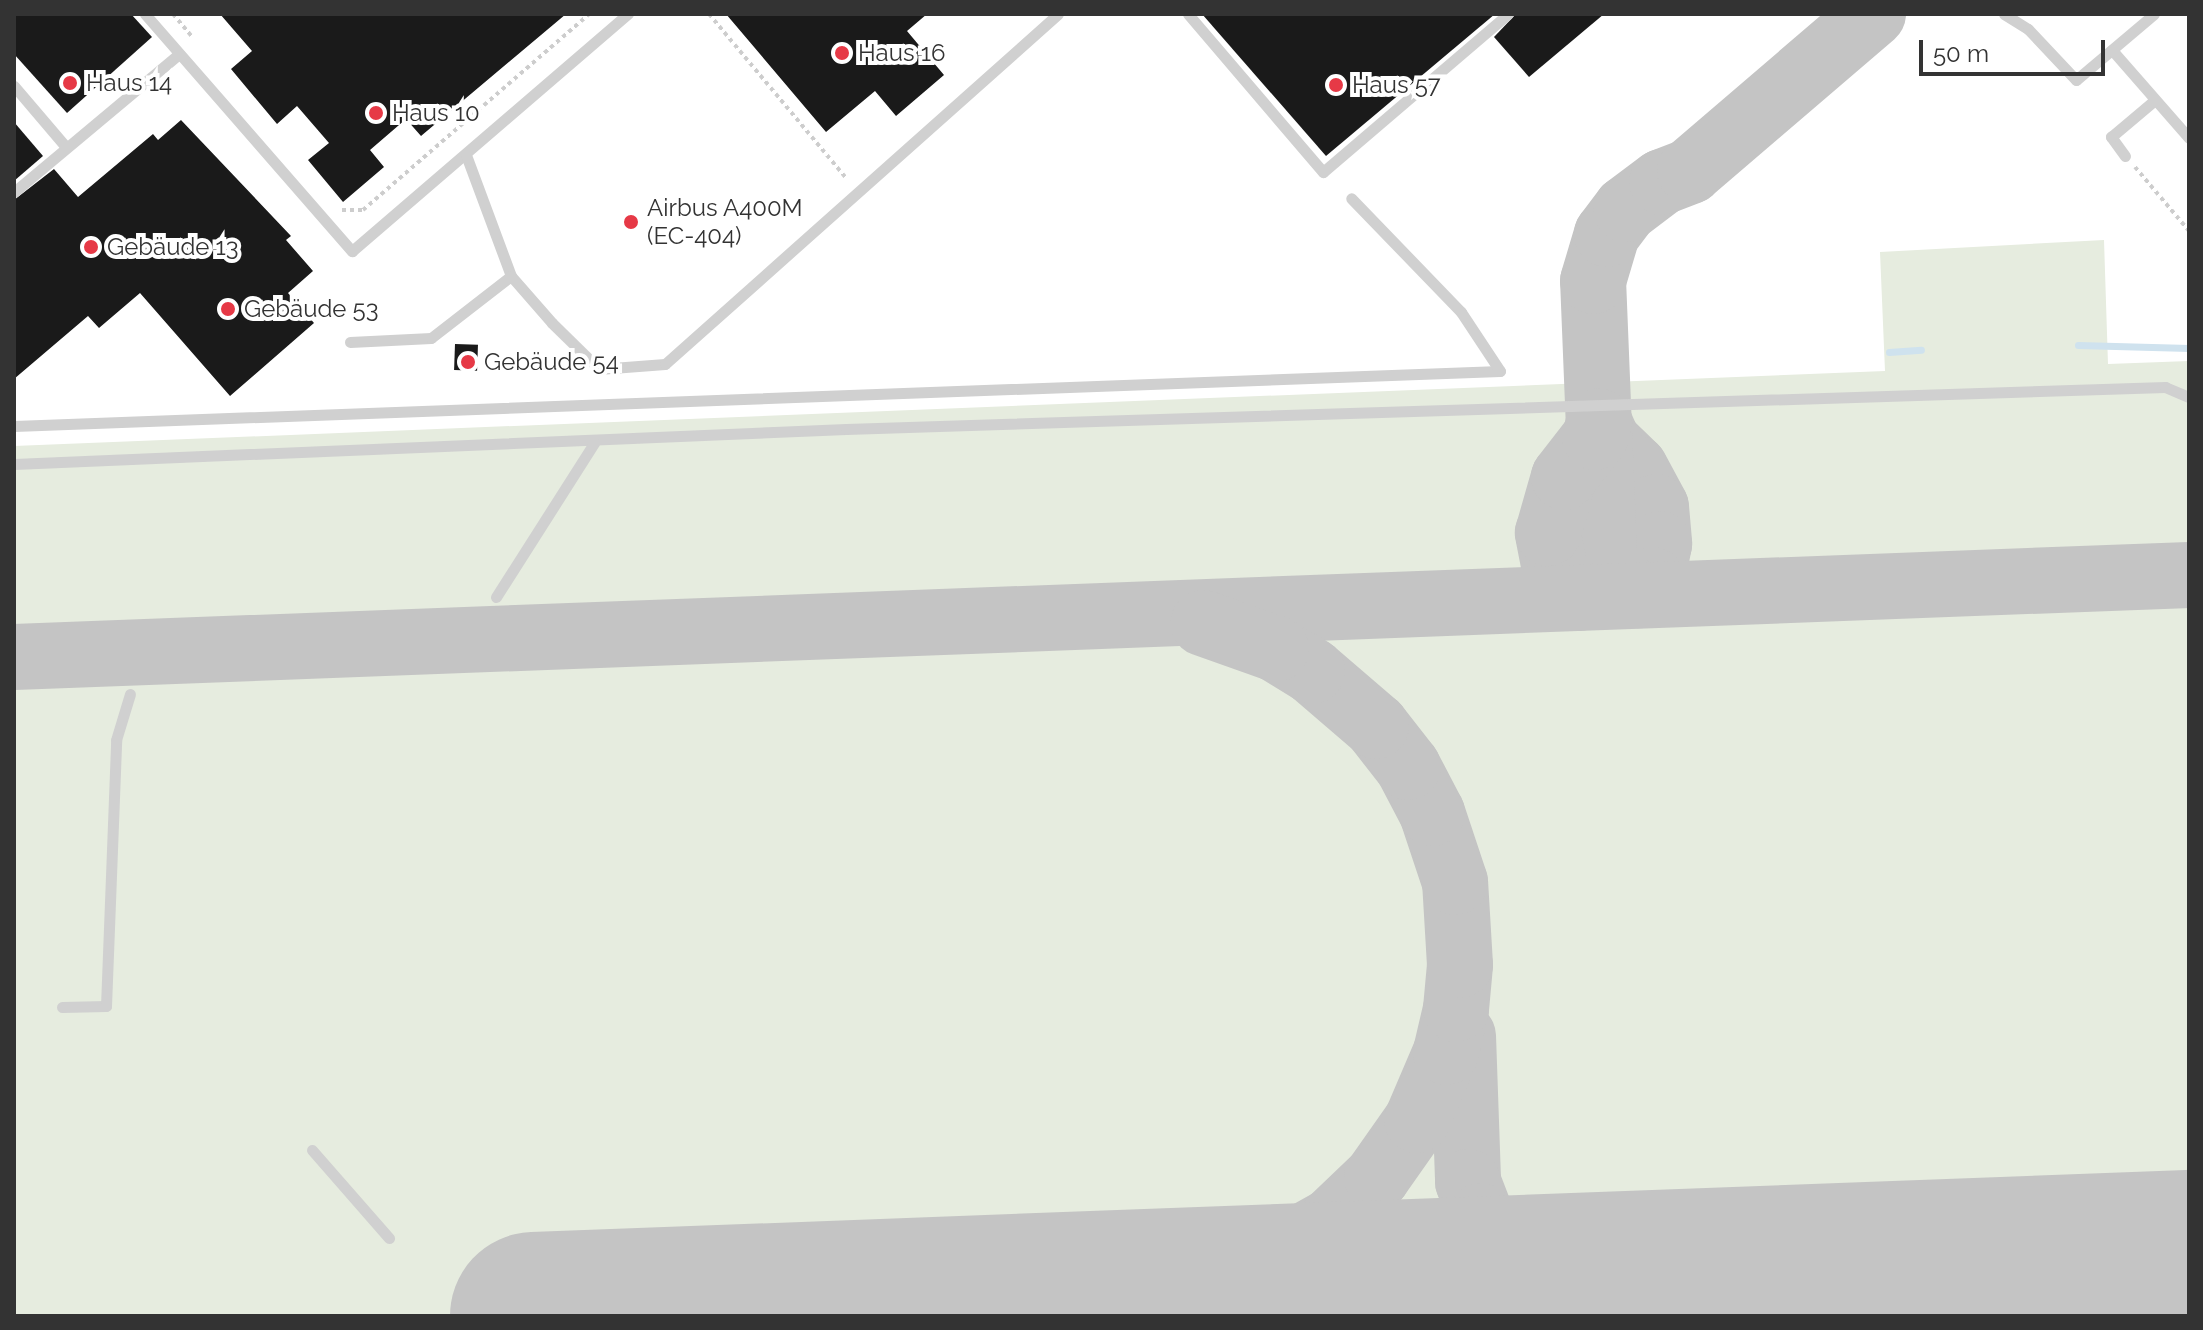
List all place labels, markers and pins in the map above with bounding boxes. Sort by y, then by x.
place label: Haus 16 [858,39,945,67]
marker: Haus 16 [833,44,851,62]
place label: Haus 14 [86,69,172,97]
place label: Haus 57 [1352,71,1440,99]
marker: Haus 14 [61,74,79,92]
marker: Haus 57 [1327,76,1345,94]
place label: Haus 10 [392,99,480,127]
marker: Haus 10 [367,104,385,122]
place label: Airbus A400M (EC-404) [647,194,803,250]
marker: Airbus A400M (EC-404) [622,213,640,231]
place label: Gebäude 13 [107,233,239,261]
marker: Gebäude 13 [82,238,100,256]
place label: Gebäude 53 [244,295,378,323]
marker: Gebäude 53 [219,300,237,318]
place label: Gebäude 54 [484,348,619,376]
marker: Gebäude 54 [459,353,477,371]

